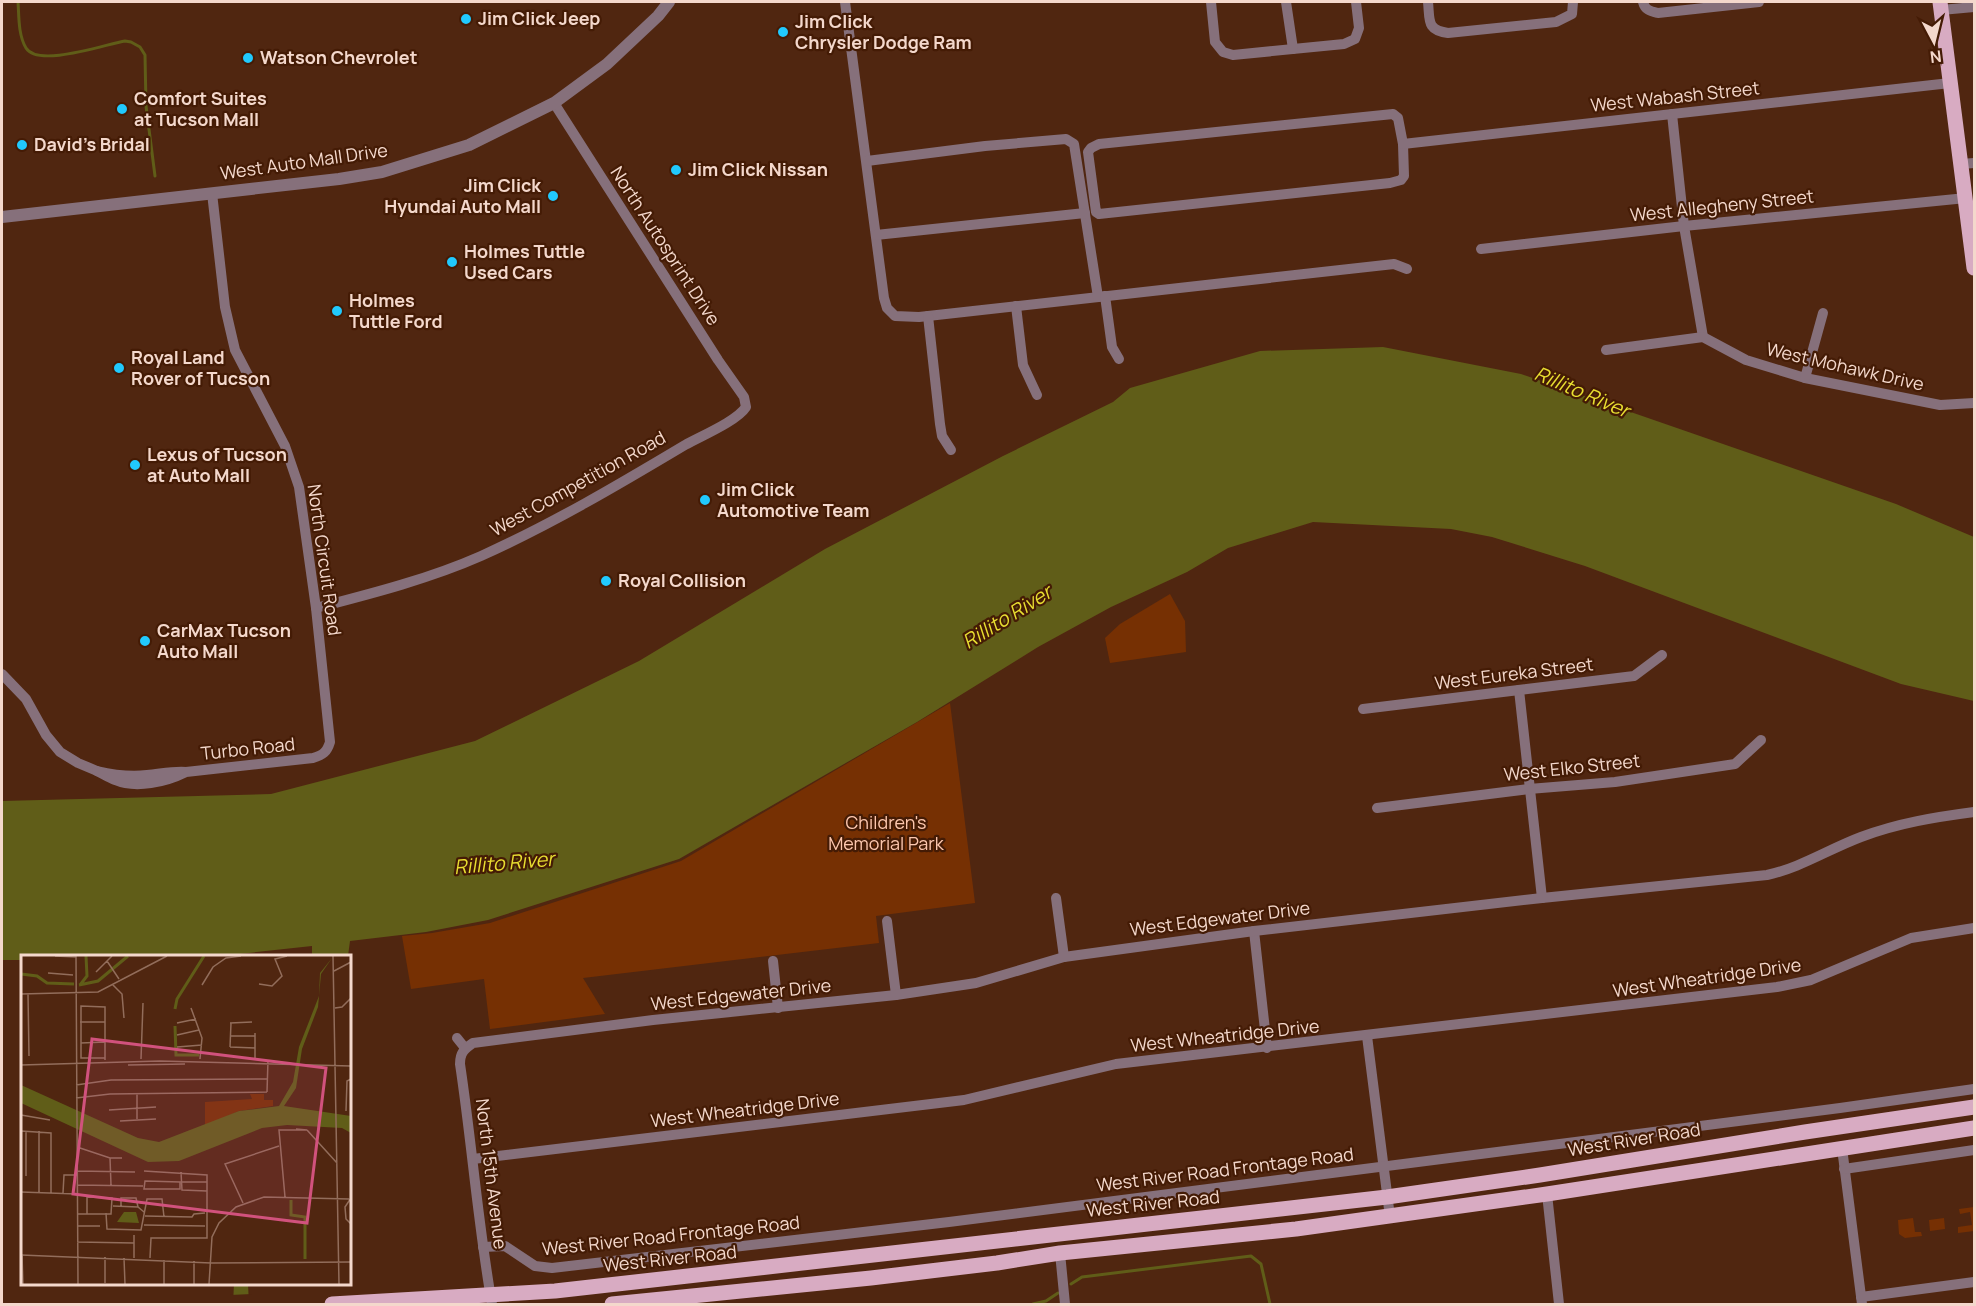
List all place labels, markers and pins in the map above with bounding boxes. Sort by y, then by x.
place label: Jim Click Jeep [478,6,600,30]
place label: Jim Click Chrysler Dodge Ram [795,9,972,54]
marker: Jim Click Jeep [459,12,473,26]
marker: Jim Click Chrysler Dodge Ram [776,25,790,39]
place label: Watson Chevrolet [260,45,417,69]
marker: Watson Chevrolet [241,51,255,65]
place label: Comfort Suites at Tucson Mall [134,86,267,131]
marker: Comfort Suites at Tucson Mall [115,102,129,116]
place label: David's Bridal [34,132,150,156]
marker: David's Bridal [15,138,29,152]
place label: Jim Click Nissan [688,157,828,181]
marker: Jim Click Nissan [669,163,683,177]
place label: Jim Click Hyundai Auto Mall [384,173,542,218]
marker: Jim Click Hyundai Auto Mall [546,189,560,203]
place label: Holmes Tuttle Used Cars [464,239,585,284]
marker: Holmes Tuttle Used Cars [445,255,459,269]
place label: Holmes Tuttle Ford [349,288,443,333]
marker: Holmes Tuttle Ford [330,304,344,318]
place label: Royal Land Rover of Tucson [131,345,270,390]
marker: Royal Land Rover of Tucson [112,361,126,375]
place label: Lexus of Tucson at Auto Mall [147,442,287,487]
marker: Lexus of Tucson at Auto Mall [128,458,142,472]
place label: Jim Click Automotive Team [717,477,869,522]
marker: Jim Click Automotive Team [698,493,712,507]
place label: Royal Collision [618,568,746,592]
marker: Royal Collision [599,574,613,588]
place label: CarMax Tucson Auto Mall [157,618,291,663]
marker: CarMax Tucson Auto Mall [138,634,152,648]

